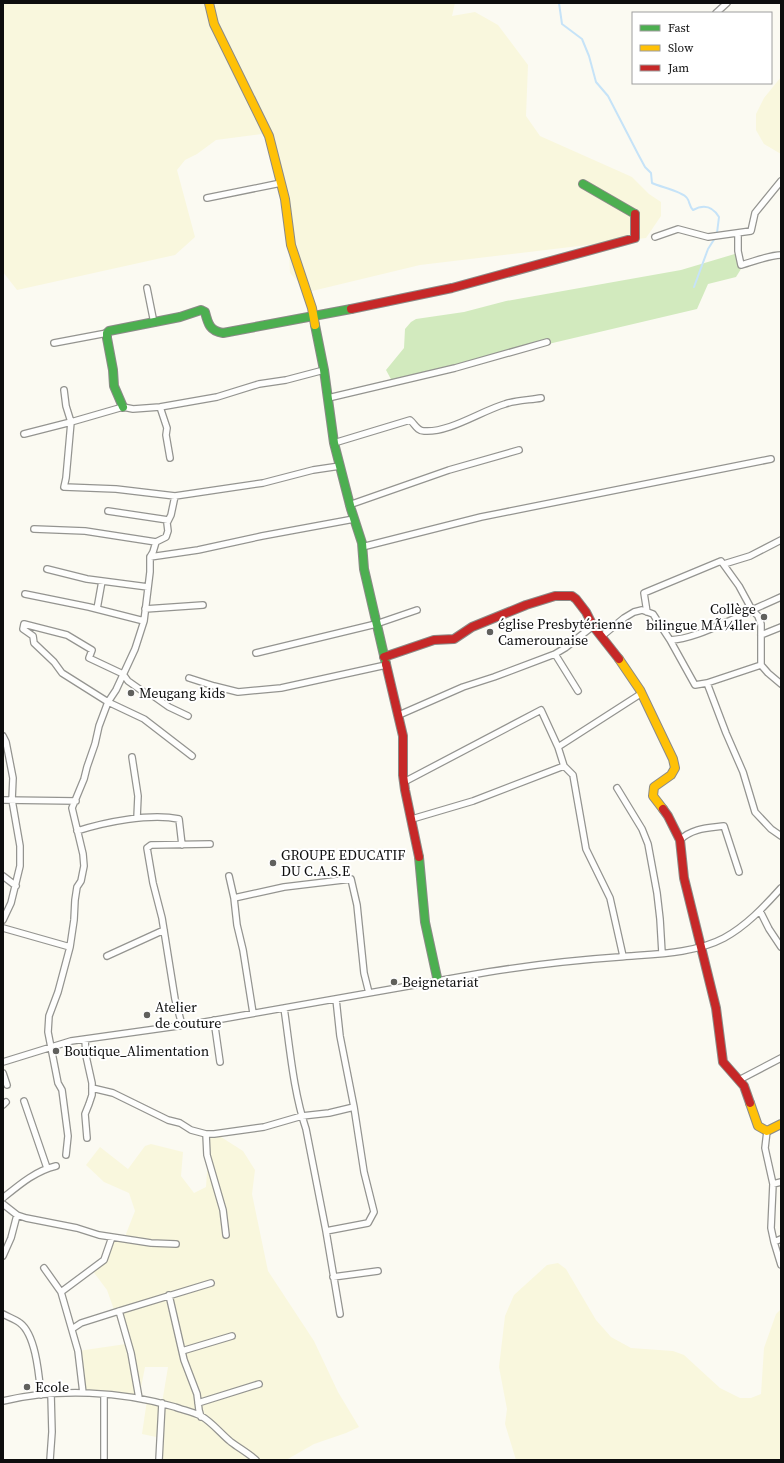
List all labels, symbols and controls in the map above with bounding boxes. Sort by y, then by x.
legend [632,12,772,84]
text: Fast [668,20,690,36]
text: Slow [668,40,694,56]
text: Jam [667,60,689,76]
place label: Collège bilingue MÃ¼ller [646,599,756,635]
marker: Collège bilingue MÃ¼ller [759,612,769,622]
place label: église Presbytérienne Camerounaise [498,614,632,650]
marker: église Presbytérienne Camerounaise [485,627,495,637]
place label: Meugang kids [139,683,225,703]
marker: Meugang kids [126,688,136,698]
place label: GROUPE EDUCATIF DU C.A.S.E [281,845,405,881]
marker: GROUPE EDUCATIF DU C.A.S.E [268,858,278,868]
place label: Beignetariat [402,972,479,992]
marker: Beignetariat [389,977,399,987]
place label: Atelier de couture [155,997,222,1033]
marker: Atelier de couture [142,1010,152,1020]
place label: Boutique_Alimentation [64,1041,210,1061]
marker: Boutique_Alimentation [51,1046,61,1056]
place label: Ecole [35,1377,69,1397]
marker: Ecole [22,1382,32,1392]

